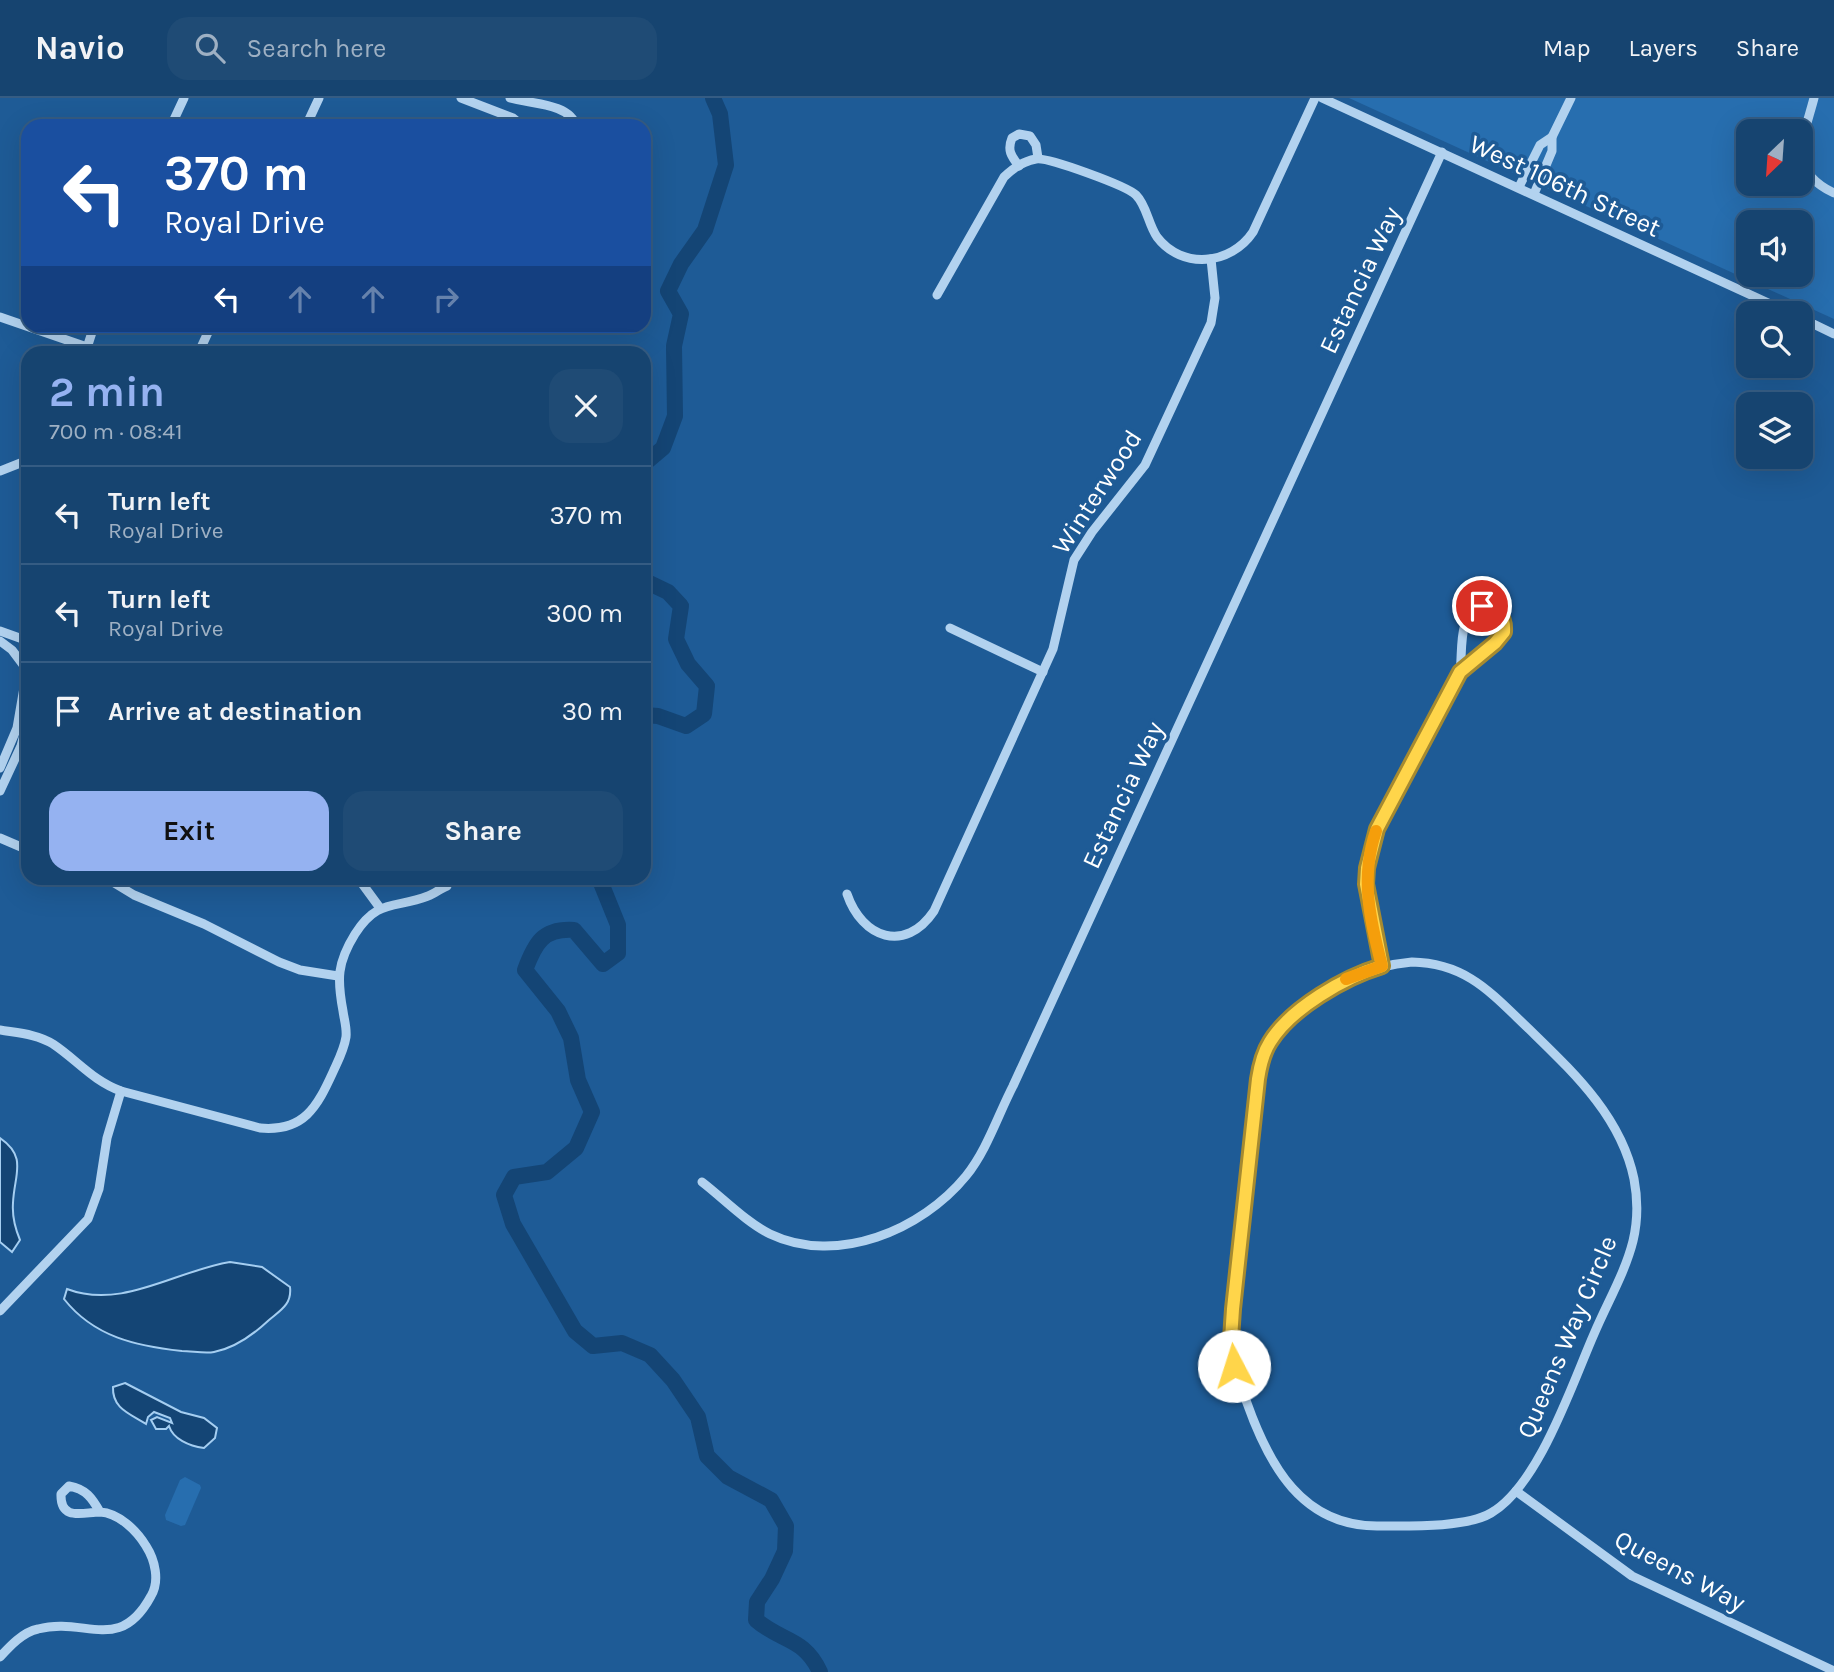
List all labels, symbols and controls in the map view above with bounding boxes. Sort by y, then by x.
search box [167,17,657,80]
text: Navio [35,29,125,67]
icon: search [191,29,229,67]
text: Search here [247,33,386,64]
text: Map [1543,34,1591,62]
text: Layers [1629,34,1698,62]
text: Share [1736,34,1799,62]
north arrow [1736,119,1813,196]
map controls [1736,119,1813,469]
street label: West 106th Street [1465,128,1666,244]
text: 370 m [164,145,309,202]
icon: left [49,147,140,238]
street label: Estancia Way [1312,202,1408,358]
text: Royal Drive [164,204,325,241]
button: sound [1736,210,1813,287]
icon: left [208,280,246,318]
icon: ahead [281,280,319,318]
icon: ahead [354,280,392,318]
icon: right [427,280,465,318]
button: search [1736,301,1813,378]
text: 2 min [49,367,165,417]
button: close [549,369,623,443]
button: layers [1736,392,1813,469]
text: 700 m · 08:41 [49,418,183,445]
street label: Winterwood [1045,424,1149,560]
text: Turn left [108,486,210,517]
icon: left [49,496,87,534]
text: 370 m [550,500,623,531]
text: Royal Drive [108,517,224,544]
pin [1452,576,1512,636]
text: Turn left [108,584,210,615]
icon: arrive [1463,587,1501,625]
icon: left [49,594,87,632]
text: 300 m [546,598,623,629]
text: Royal Drive [108,615,224,642]
icon: arrive [49,692,87,730]
text: Arrive at destination [108,696,362,727]
text: 30 m [562,696,623,727]
street label: Estancia Way [1075,717,1171,873]
button: Exit [49,791,329,871]
button: Share [343,791,623,871]
street label: Queens Way Circle [1510,1231,1624,1443]
position arrow [1197,1329,1271,1403]
street label: Queens Way [1609,1524,1751,1618]

